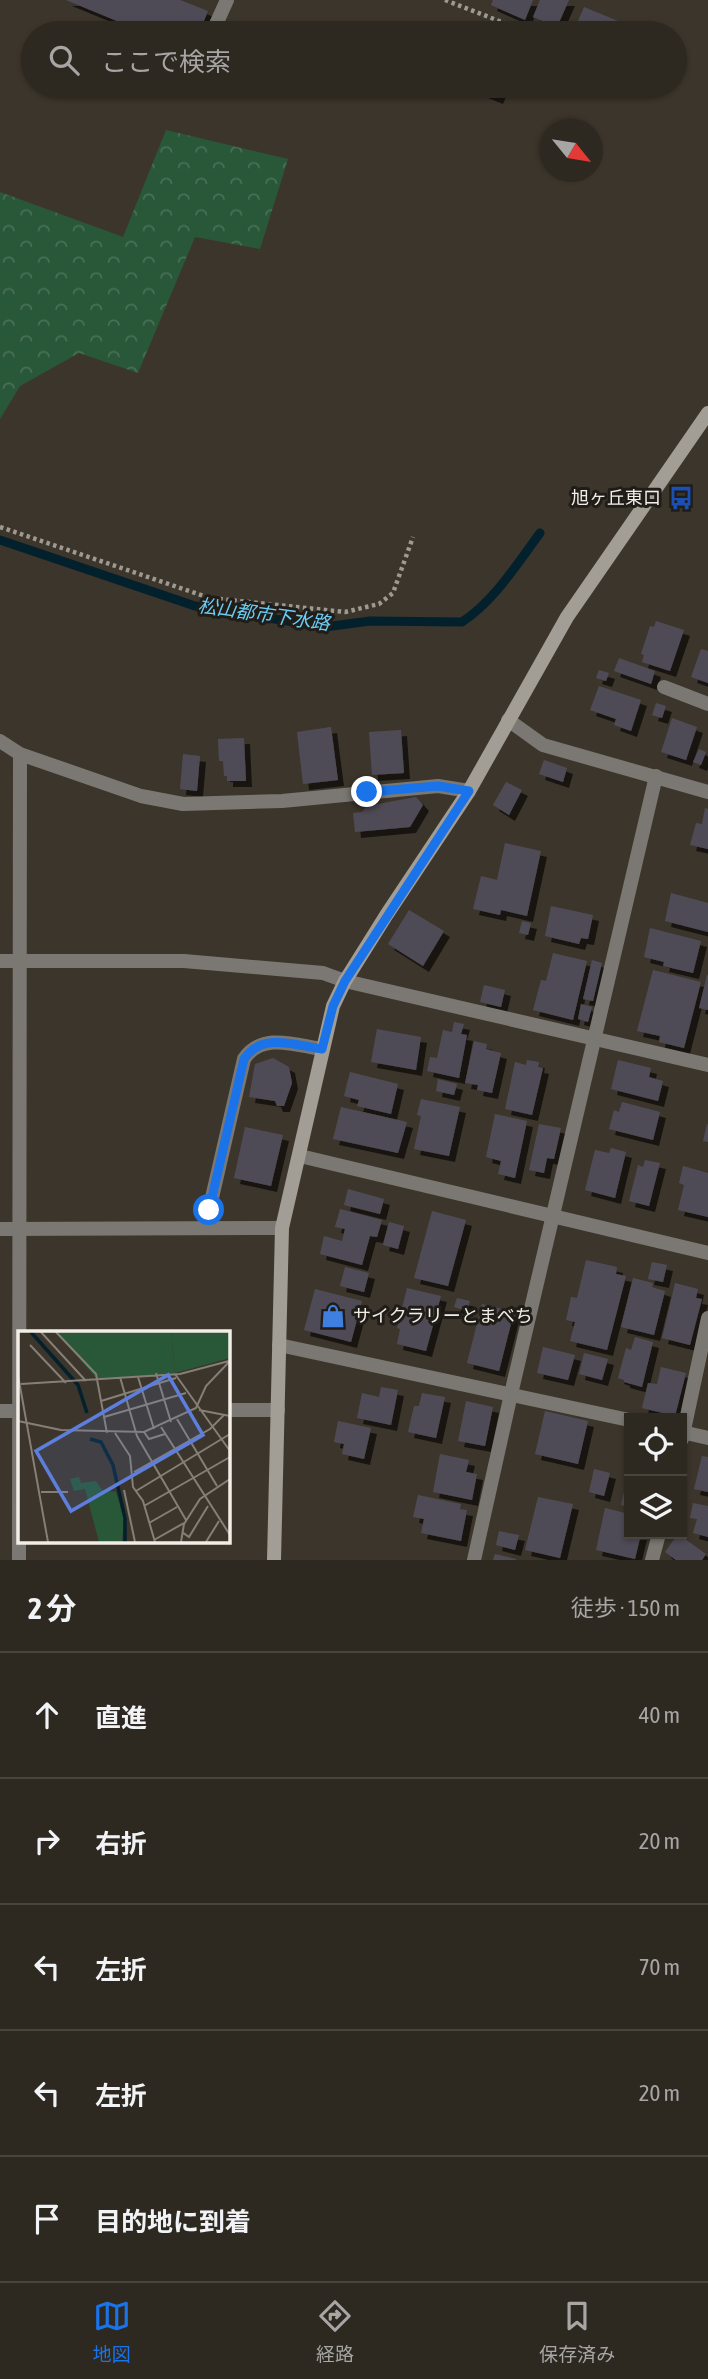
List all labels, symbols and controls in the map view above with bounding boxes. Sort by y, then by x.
search box [21,21,687,98]
icon: search [45,41,83,79]
text: ここで検索 [101,47,231,77]
north arrow [540,119,603,182]
bus stop icon: 旭ヶ丘東口 [667,484,695,512]
place label: 旭ヶ丘東口 [571,487,661,508]
water label: 松山都市下水路 [197,594,333,634]
route end [351,776,382,807]
route start [193,1194,224,1225]
shop icon: サイクラリーとまべち [319,1302,347,1330]
place label: サイクラリーとまべち [353,1305,533,1326]
inset map [18,1331,229,1542]
map controls [624,1413,687,1539]
button: locate [624,1413,687,1476]
button: layers [624,1476,687,1539]
text: 2 分 [28,1591,76,1625]
text: 徒歩 · 150 m [571,1595,680,1621]
icon: ahead [28,1696,66,1734]
text: 40 m [639,1702,680,1728]
text: 直進 [95,1703,147,1733]
icon: right [28,1822,66,1860]
text: 20 m [639,1828,680,1854]
text: 右折 [95,1829,147,1859]
icon: left [28,1948,66,1986]
text: 70 m [639,1954,680,1980]
text: 左折 [95,1955,147,1985]
icon: left [28,2074,66,2112]
text: 20 m [639,2080,680,2106]
text: 左折 [95,2081,147,2111]
icon: arrive [28,2200,66,2238]
text: 目的地に到着 [95,2207,251,2237]
tab: 地図 [93,2297,131,2366]
tab: 経路 [316,2297,354,2366]
tab: 保存済み [539,2297,615,2366]

